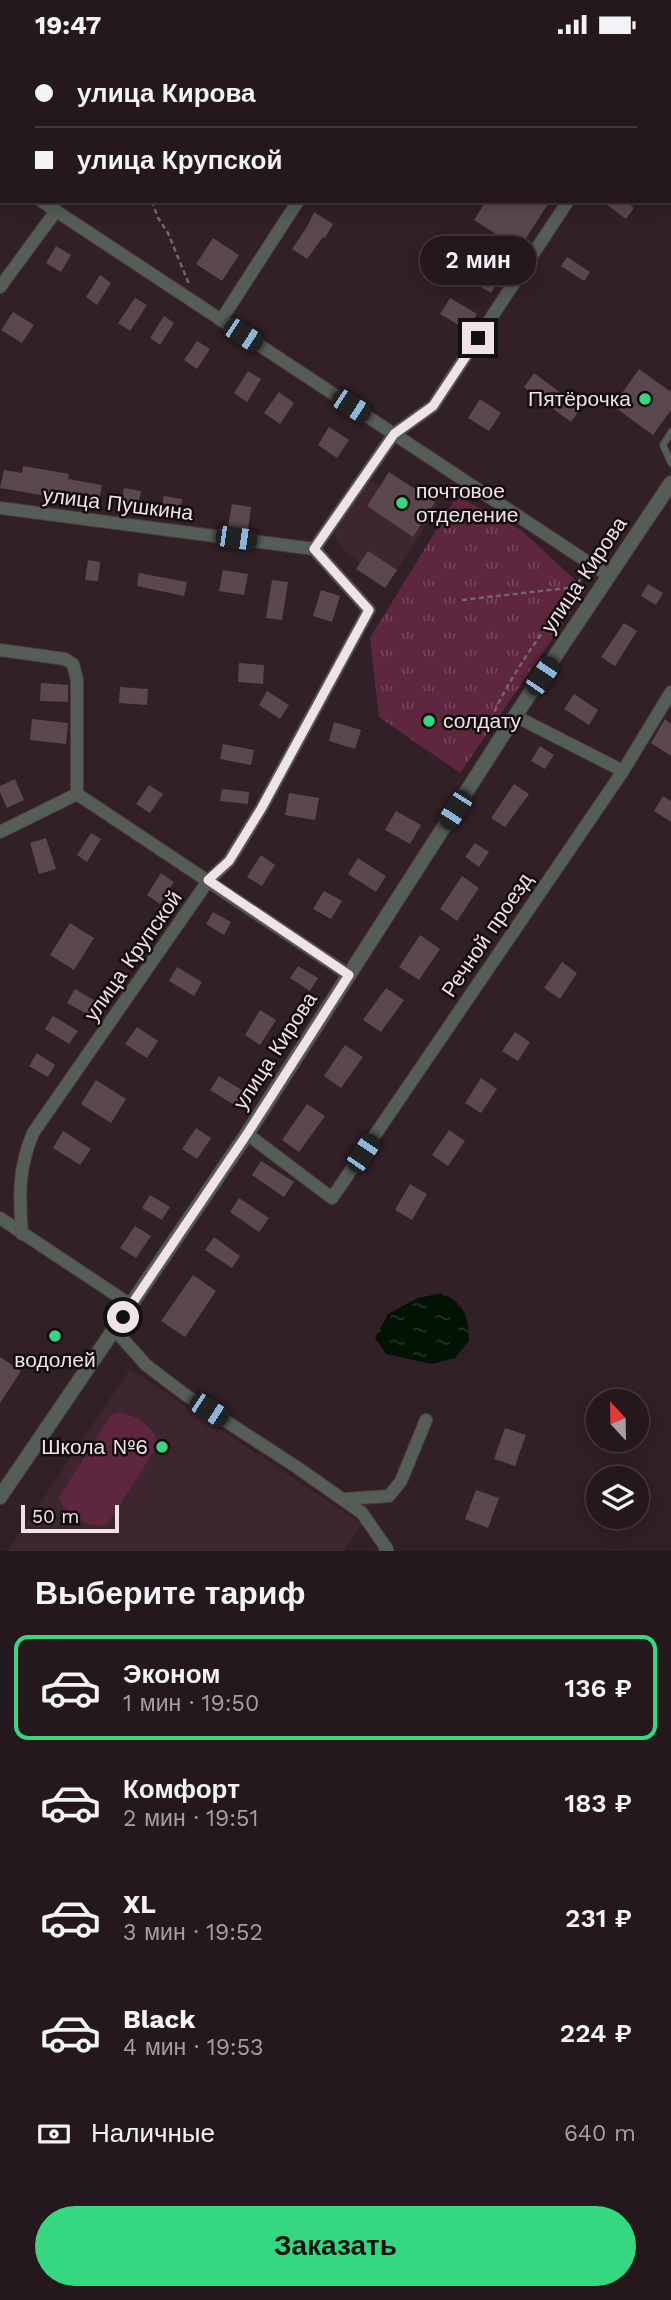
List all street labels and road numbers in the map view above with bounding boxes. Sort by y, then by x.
street label: улица Пушкина [41,482,195,525]
street label: улица Кирова [536,512,632,638]
street label: Речной проезд [436,868,537,1002]
street label: улица Крупской [78,886,187,1026]
street label: улица Кирова [227,987,322,1114]

